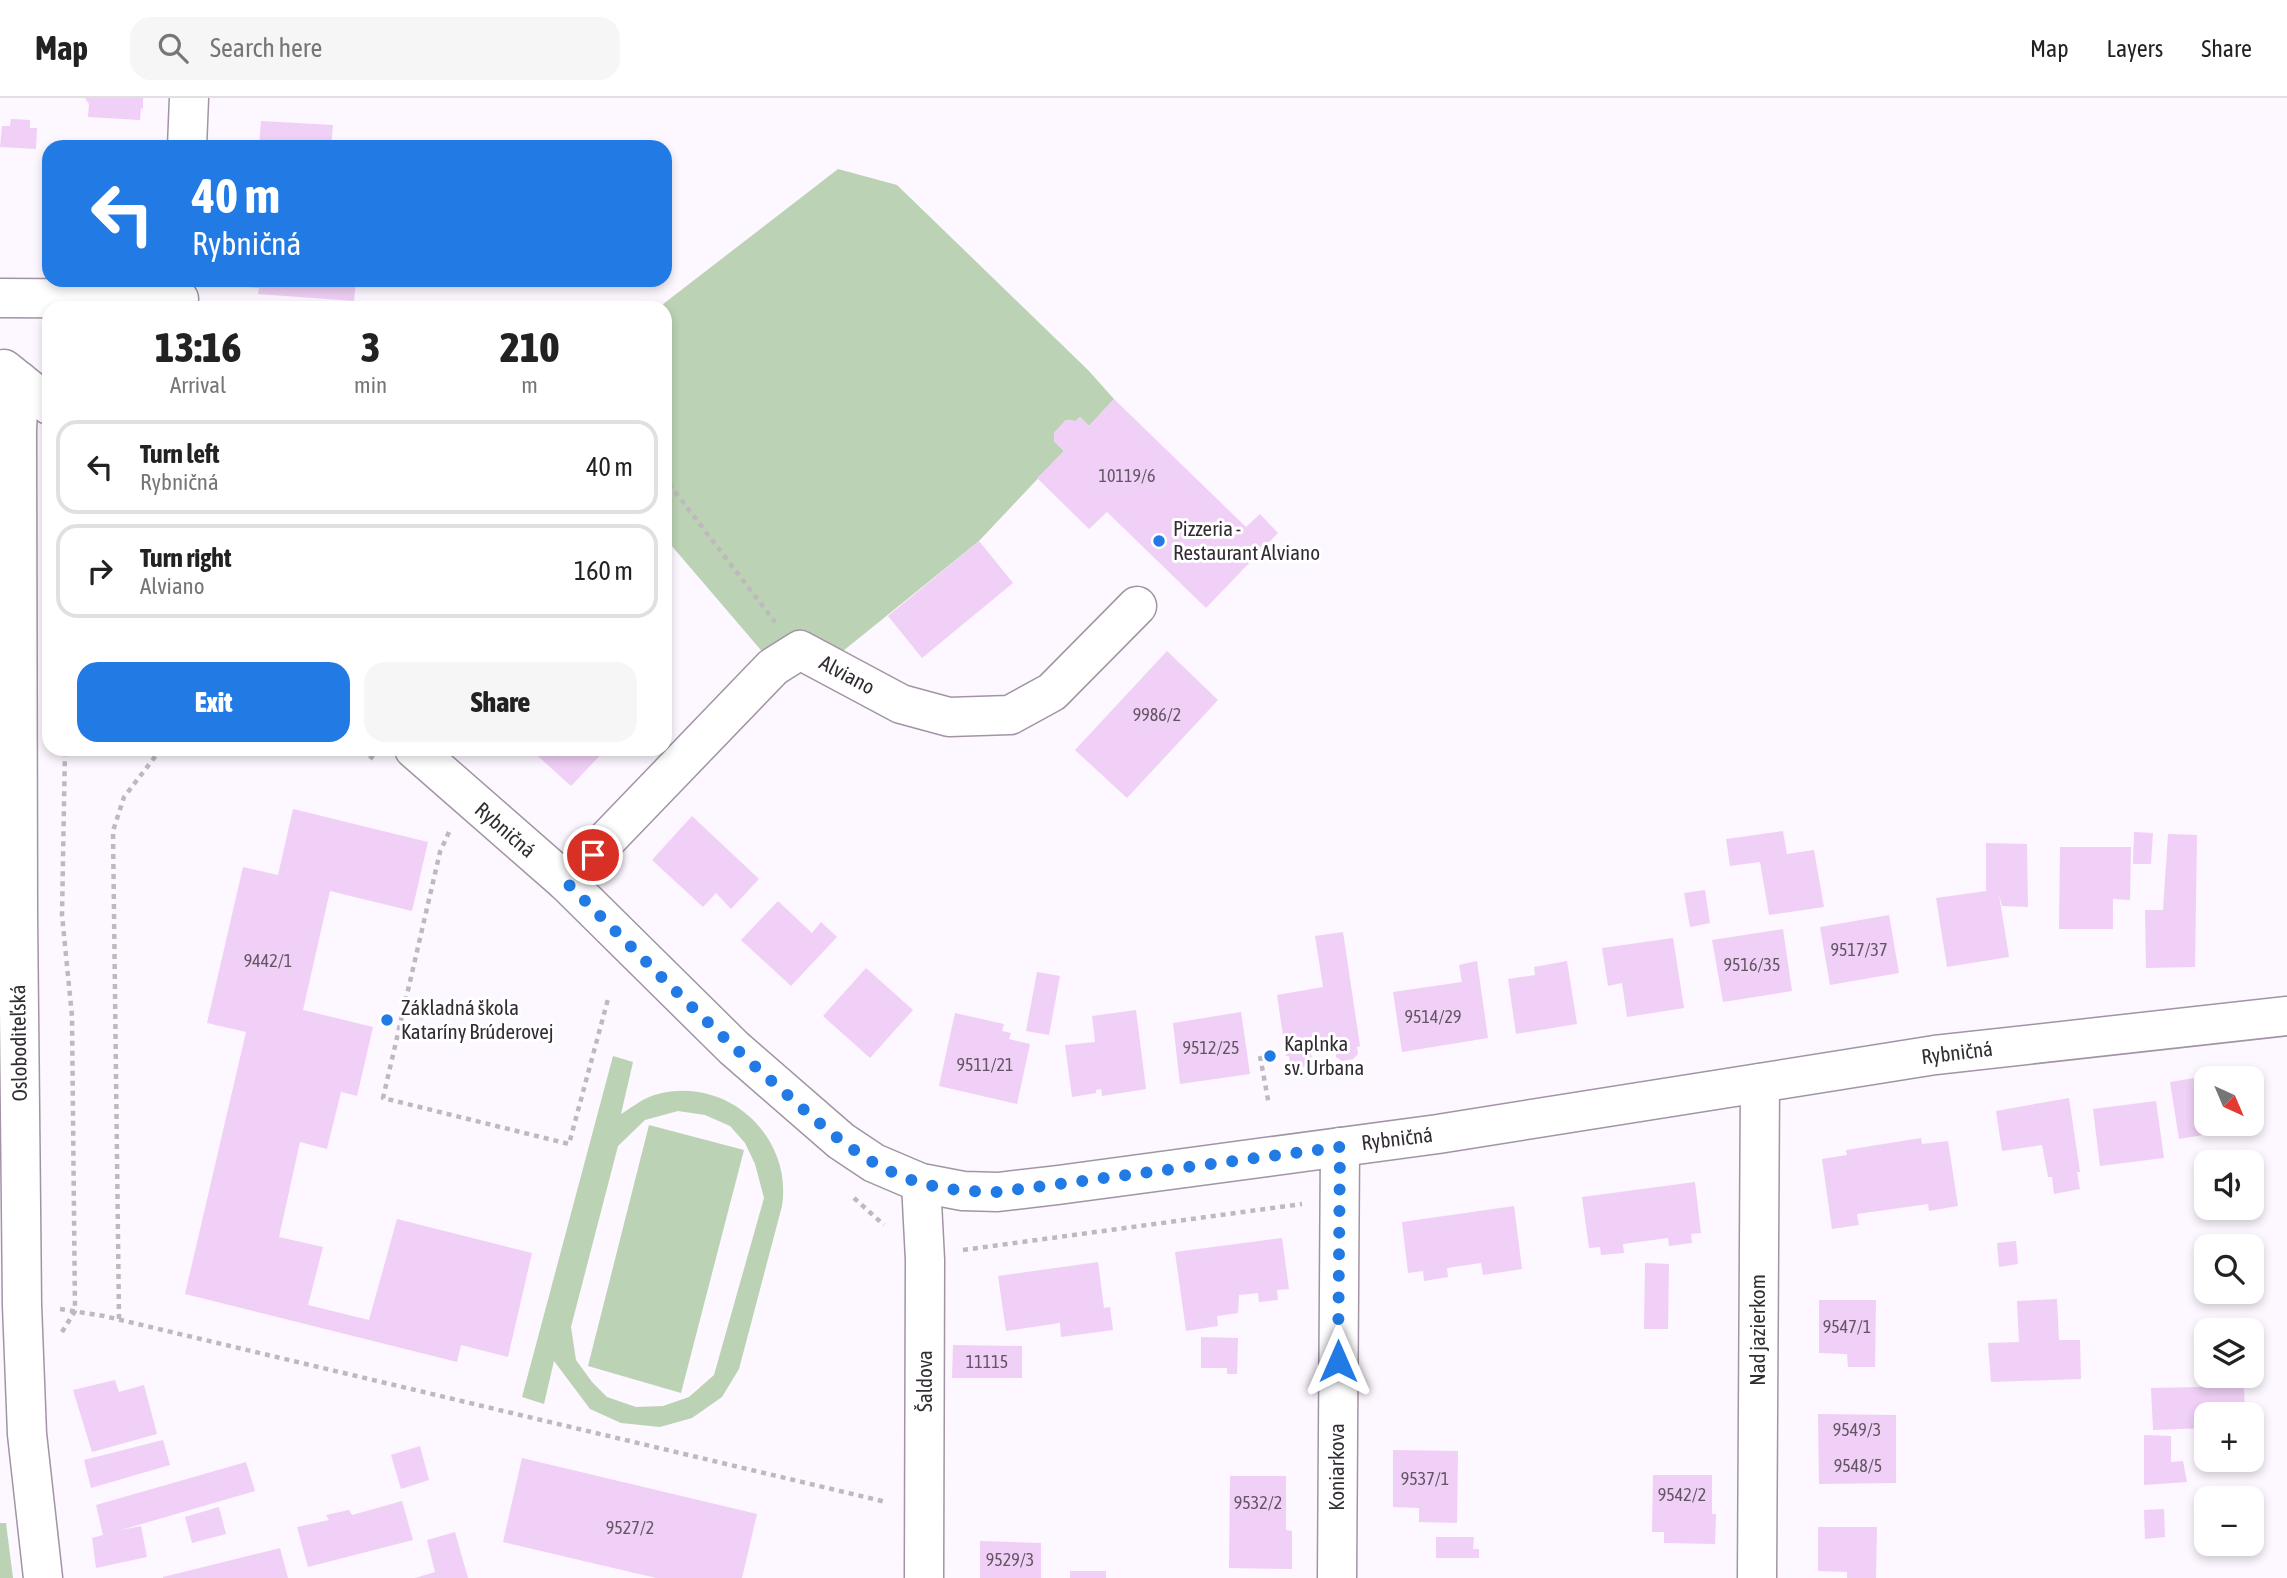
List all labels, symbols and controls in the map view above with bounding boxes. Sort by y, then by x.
search box [130,17,620,80]
text: Map [35,29,88,67]
icon: search [154,29,192,67]
text: Search here [210,33,322,63]
text: Map [2030,35,2069,62]
text: Layers [2107,35,2163,62]
text: Share [2201,35,2252,62]
text: 40 m [192,167,280,223]
icon: left [77,168,168,259]
text: Rybničná [192,225,301,262]
text: 13:16 [155,323,241,371]
text: 3 [361,323,380,371]
text: 210 [500,323,559,371]
text: Arrival [170,372,226,398]
text: min [354,372,387,398]
text: m [521,372,538,398]
text: Turn left [140,439,220,469]
icon: left [81,448,119,486]
text: 40 m [586,452,633,482]
house number: 10119/6 [1099,465,1155,486]
text: Rybničná [140,469,219,495]
place label: Pizzeria - Restaurant Alviano [1173,516,1320,564]
marker: Pizzeria - Restaurant Alviano [1151,533,1167,549]
text: Turn right [140,543,231,573]
icon: right [81,552,119,590]
text: 160 m [574,556,633,586]
text: Alviano [140,573,205,599]
street label: Alviano [816,650,879,699]
button: Exit [77,662,350,742]
button: Share [364,662,637,742]
house number: 9986/2 [1133,704,1181,725]
street label: Rybničná [471,797,541,862]
pin [563,825,623,885]
icon: arrive [574,836,612,874]
house number: 9517/37 [1831,939,1887,960]
house number: 9442/1 [244,950,292,971]
house number: 9516/35 [1724,954,1780,975]
street label: Osloboditeľská [5,984,31,1102]
place label: Základná škola Kataríny Brúderovej [401,995,554,1043]
house number: 9514/29 [1405,1006,1461,1027]
marker: Základná škola Kataríny Brúderovej [379,1012,395,1028]
place label: Kaplnka sv. Urbana [1284,1031,1364,1079]
street label: Rybničná [1920,1036,1994,1068]
house number: 9512/25 [1183,1037,1239,1058]
marker: Kaplnka sv. Urbana [1262,1048,1278,1064]
house number: 9511/21 [957,1054,1013,1075]
north arrow [2194,1066,2264,1136]
map controls [2194,1066,2264,1556]
street label: Rybničná [1360,1122,1434,1154]
button: sound [2194,1150,2264,1220]
button: search [2194,1234,2264,1304]
street label: Nad jazierkom [1745,1274,1769,1386]
house number: 9547/1 [1823,1316,1871,1337]
button: layers [2194,1318,2264,1388]
position arrow [1301,1324,1375,1398]
street label: Šaldova [912,1350,936,1412]
house number: 11115 [966,1351,1008,1372]
button: + [2194,1402,2264,1472]
house number: 9549/3 [1833,1419,1881,1440]
street label: Koniarkova [1324,1423,1348,1511]
house number: 9548/5 [1834,1455,1882,1476]
house number: 9537/1 [1401,1468,1449,1489]
house number: 9542/2 [1658,1484,1706,1505]
button: − [2194,1486,2264,1556]
house number: 9532/2 [1234,1492,1282,1513]
house number: 9527/2 [606,1517,654,1538]
house number: 9529/3 [986,1549,1034,1570]

